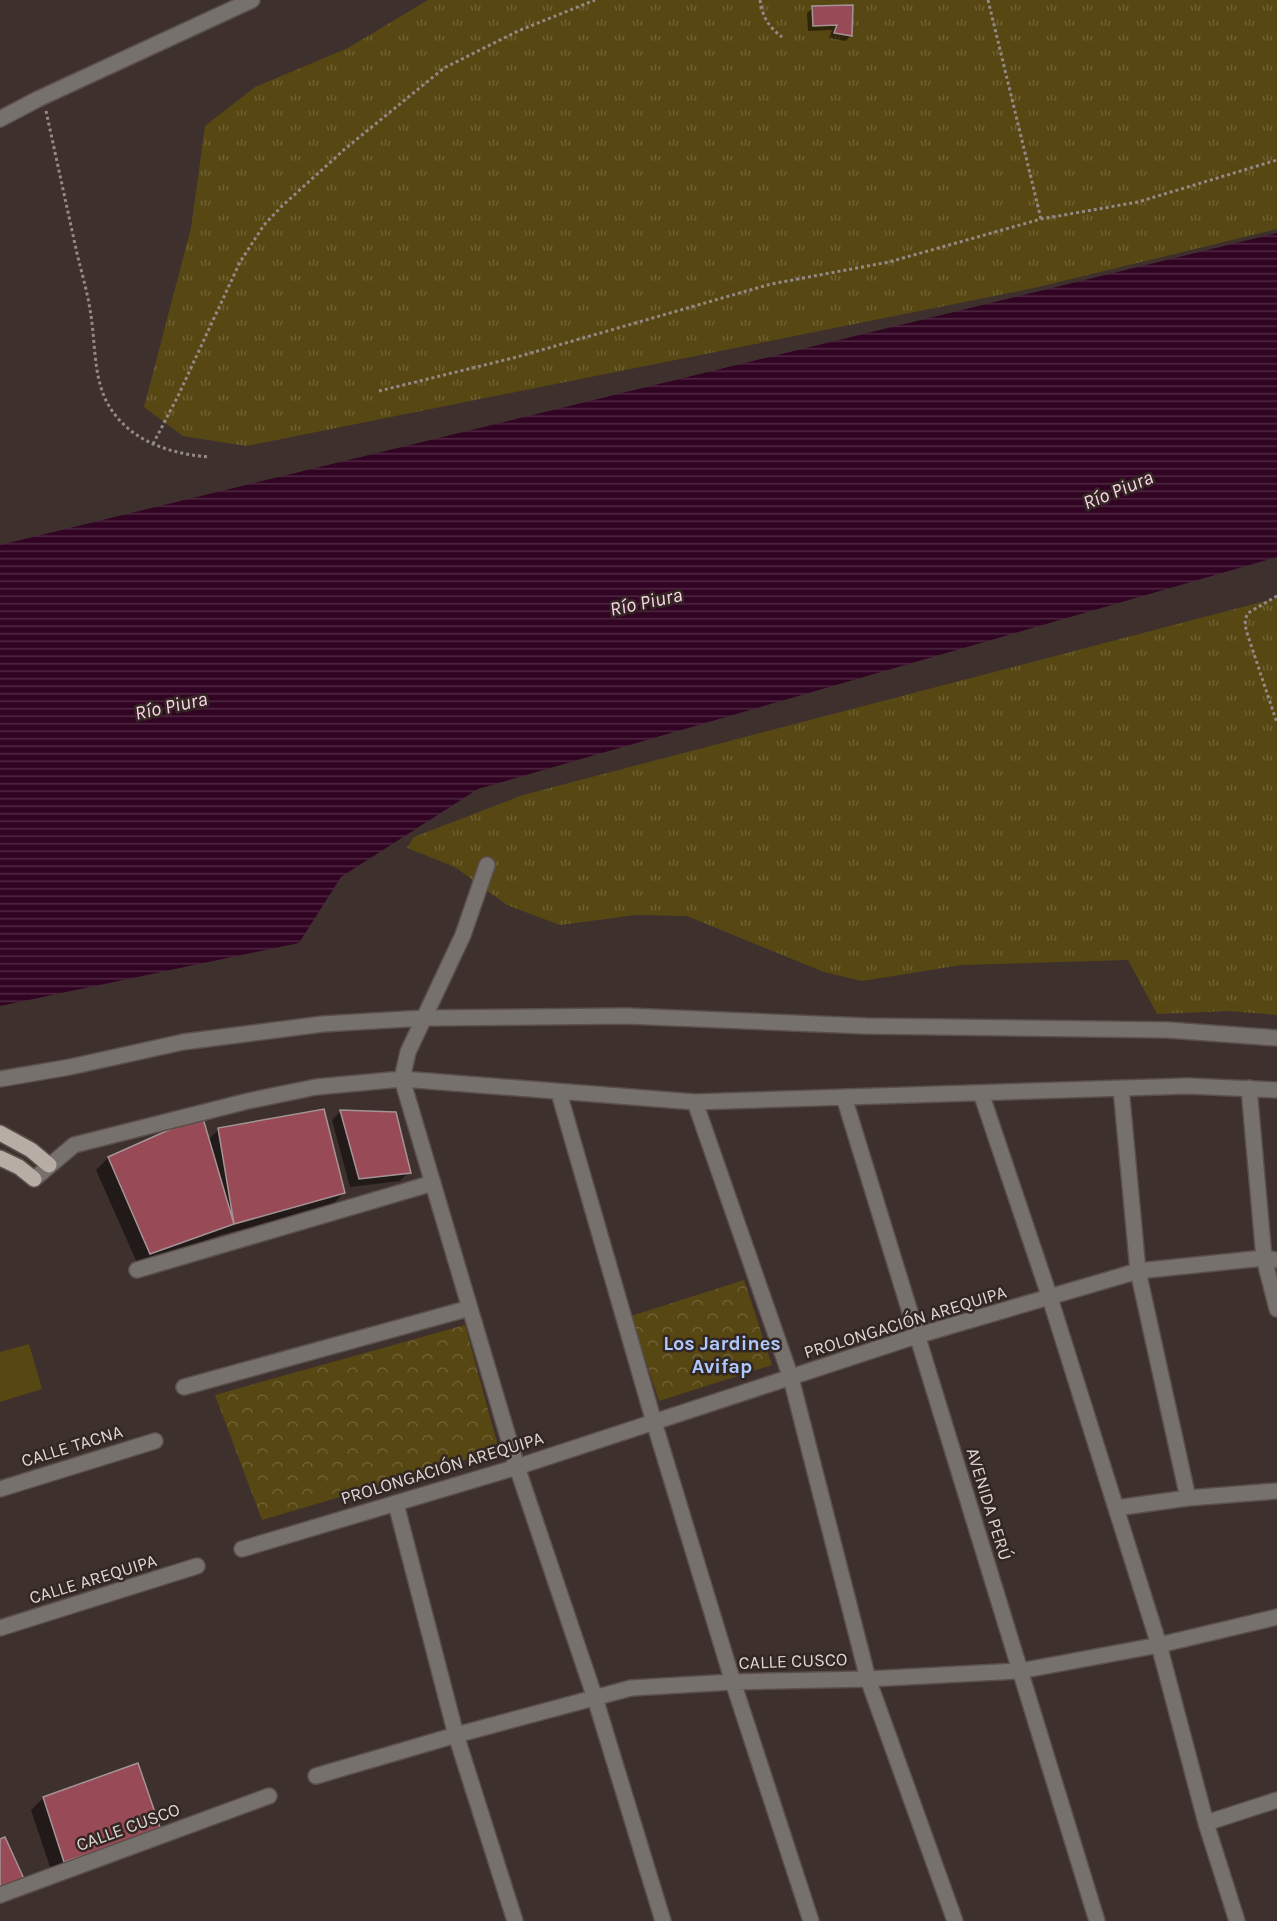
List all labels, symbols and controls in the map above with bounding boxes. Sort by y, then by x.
water label: Río Piura [1080,466,1156,514]
water label: Río Piura [608,583,684,621]
water label: Río Piura [133,687,209,725]
street label: PROLONGACIÓN AREQUIPA [801,1280,1009,1363]
district label: Los Jardines Avifap [663,1332,781,1378]
street label: CALLE TACNA [19,1420,125,1472]
street label: PROLONGACIÓN AREQUIPA [338,1426,546,1509]
street label: AVENIDA PERÚ [961,1445,1018,1563]
street label: CALLE AREQUIPA [27,1549,159,1609]
street label: CALLE CUSCO [738,1648,848,1674]
street label: CALLE CUSCO [73,1798,183,1856]

